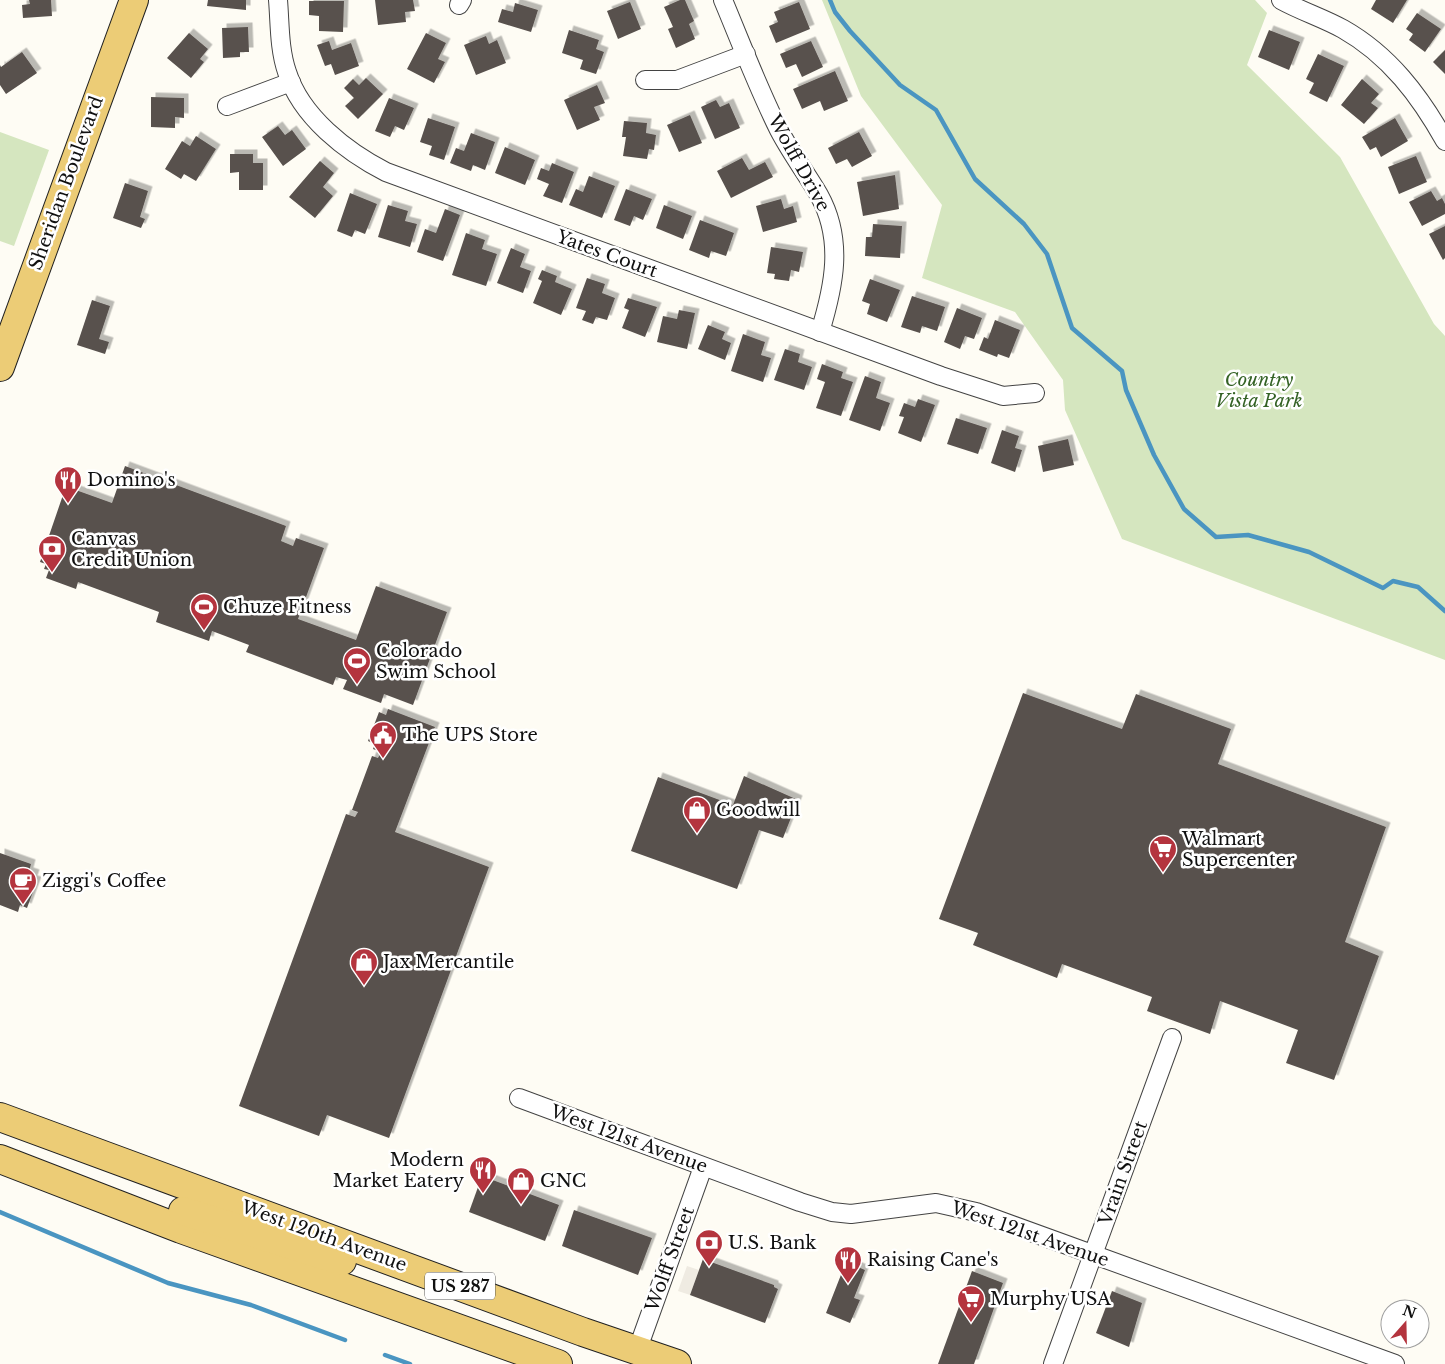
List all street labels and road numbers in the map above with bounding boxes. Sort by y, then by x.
street label: Sheridan Boulevard [24,93,108,273]
street label: Wolff Drive [763,110,835,215]
street label: Yates Court [553,225,661,282]
street label: West 121st Avenue [547,1100,710,1178]
street label: Vrain Street [1094,1118,1152,1229]
street label: West 120th Avenue [237,1195,410,1276]
street label: West 121st Avenue [947,1196,1112,1271]
street label: Wolff Street [641,1203,699,1315]
road number: US 287 [425,1272,495,1300]

